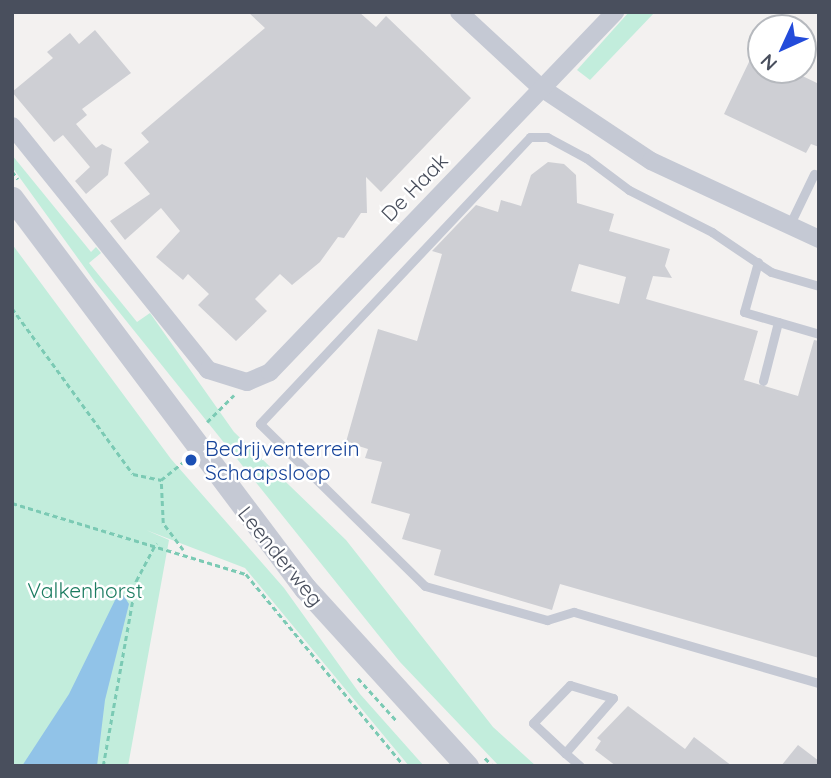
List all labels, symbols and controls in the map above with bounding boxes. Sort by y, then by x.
north arrow [747,14,817,84]
text: N [755,49,782,76]
street label: De Haak [375,148,453,226]
place label: Bedrijventerrein Schaapsloop [205,435,360,485]
marker: Bedrijventerrein Schaapsloop [183,452,199,468]
street label: Leenderweg [233,501,329,611]
park label: Valkenhorst [27,577,143,603]

